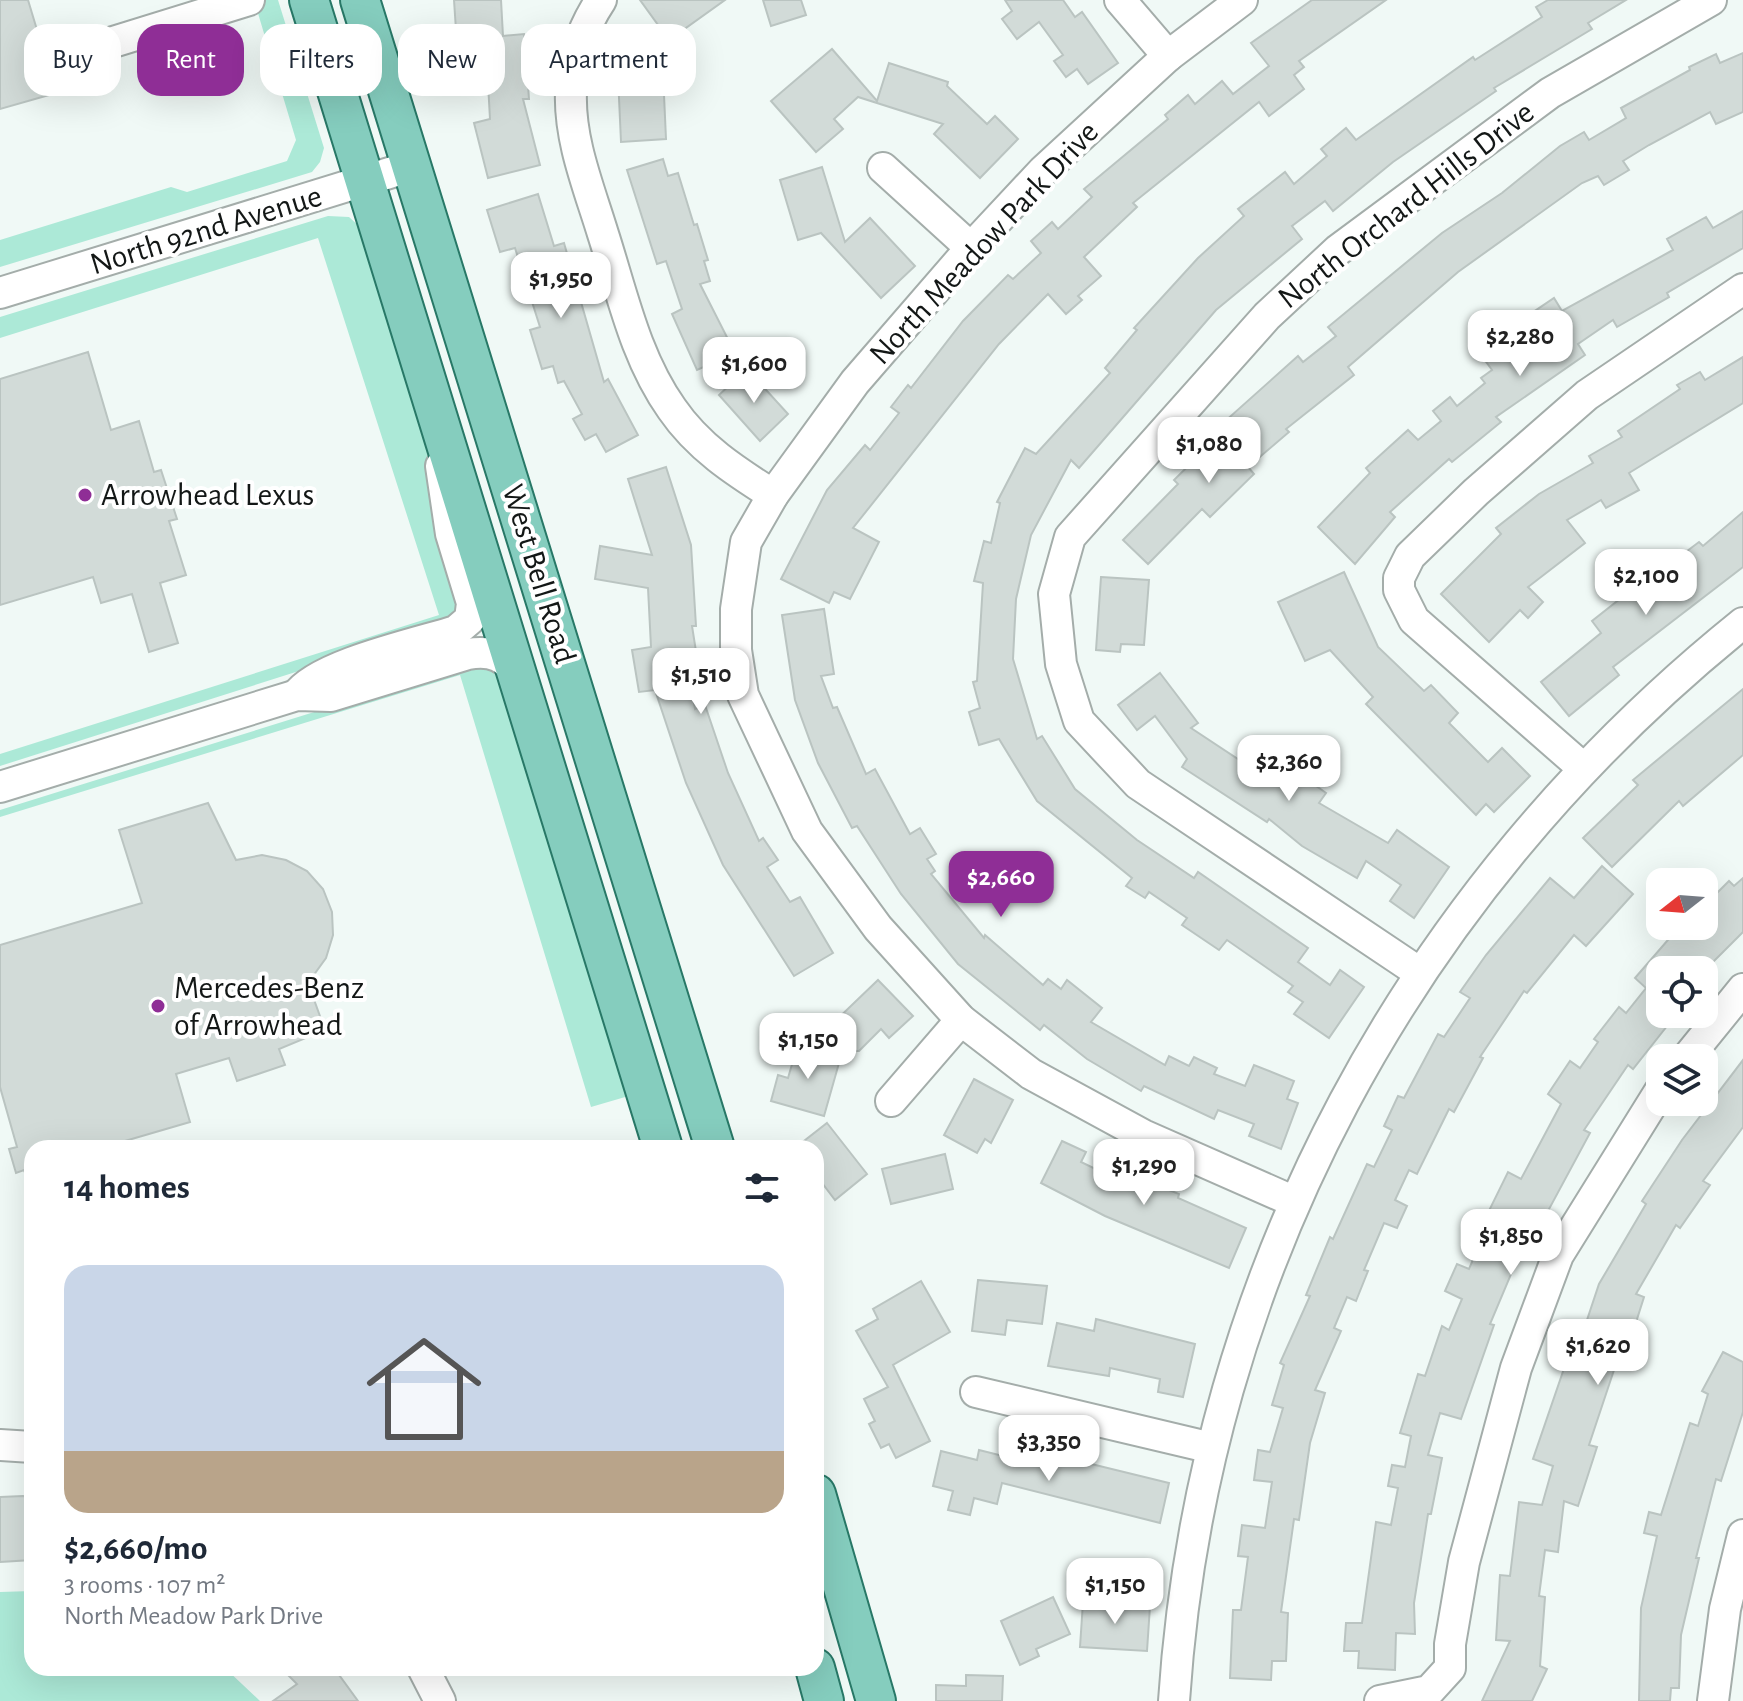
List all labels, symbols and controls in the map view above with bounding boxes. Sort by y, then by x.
chip: Buy [24,24,121,96]
chip: Rent [137,24,244,96]
chip: Filters [260,24,382,96]
chip: New [398,24,505,96]
chip: Apartment [521,24,696,96]
street label: North Orchard Hills Drive [1272,96,1540,314]
street label: North Meadow Park Drive [864,115,1104,371]
street label: North 92nd Avenue [86,180,326,280]
pin: $1,950 [496,252,626,320]
text: $1,950 [529,265,593,291]
pin: $2,280 [1455,310,1585,378]
text: $2,280 [1486,323,1554,349]
pin: $1,600 [689,337,819,405]
text: $1,600 [721,350,787,376]
pin: $1,080 [1144,417,1274,485]
text: $1,080 [1176,430,1242,456]
place label: Arrowhead Lexus [101,479,314,511]
street label: West Bell Road [497,481,581,667]
marker: Arrowhead Lexus [76,486,94,504]
pin: $2,100 [1581,549,1711,617]
text: $2,100 [1613,562,1679,588]
pin: $1,510 [636,648,766,716]
text: $1,510 [670,661,732,687]
pin: $2,360 [1224,735,1354,803]
text: $2,360 [1255,748,1323,774]
pin: $2,660 [936,851,1066,919]
text: $2,660 [967,864,1035,890]
north arrow [1646,868,1718,940]
map controls [1646,868,1718,1116]
button: locate [1646,956,1718,1028]
place label: Mercedes-Benz of Arrowhead [174,972,364,1041]
marker: Mercedes-Benz of Arrowhead [149,997,167,1015]
pin: $1,150 [743,1013,873,1081]
text: $1,150 [777,1026,839,1052]
button: layers [1646,1044,1718,1116]
pin: $1,290 [1079,1139,1209,1207]
text: $1,290 [1111,1152,1177,1178]
icon: filters [740,1166,784,1210]
text: 14 homes [64,1171,190,1205]
pin: $1,850 [1446,1209,1576,1277]
text: $1,850 [1479,1222,1543,1248]
icon: home [352,1317,496,1461]
pin: $1,620 [1533,1319,1663,1387]
text: $1,620 [1565,1332,1631,1358]
pin: $3,350 [984,1415,1114,1483]
text: $3,350 [1017,1428,1081,1454]
text: $2,660/mo [64,1532,208,1566]
pin: $1,150 [1050,1558,1180,1626]
text: $1,150 [1084,1571,1146,1597]
text: 3 rooms · 107 m² [64,1572,225,1598]
text: North Meadow Park Drive [64,1603,323,1629]

